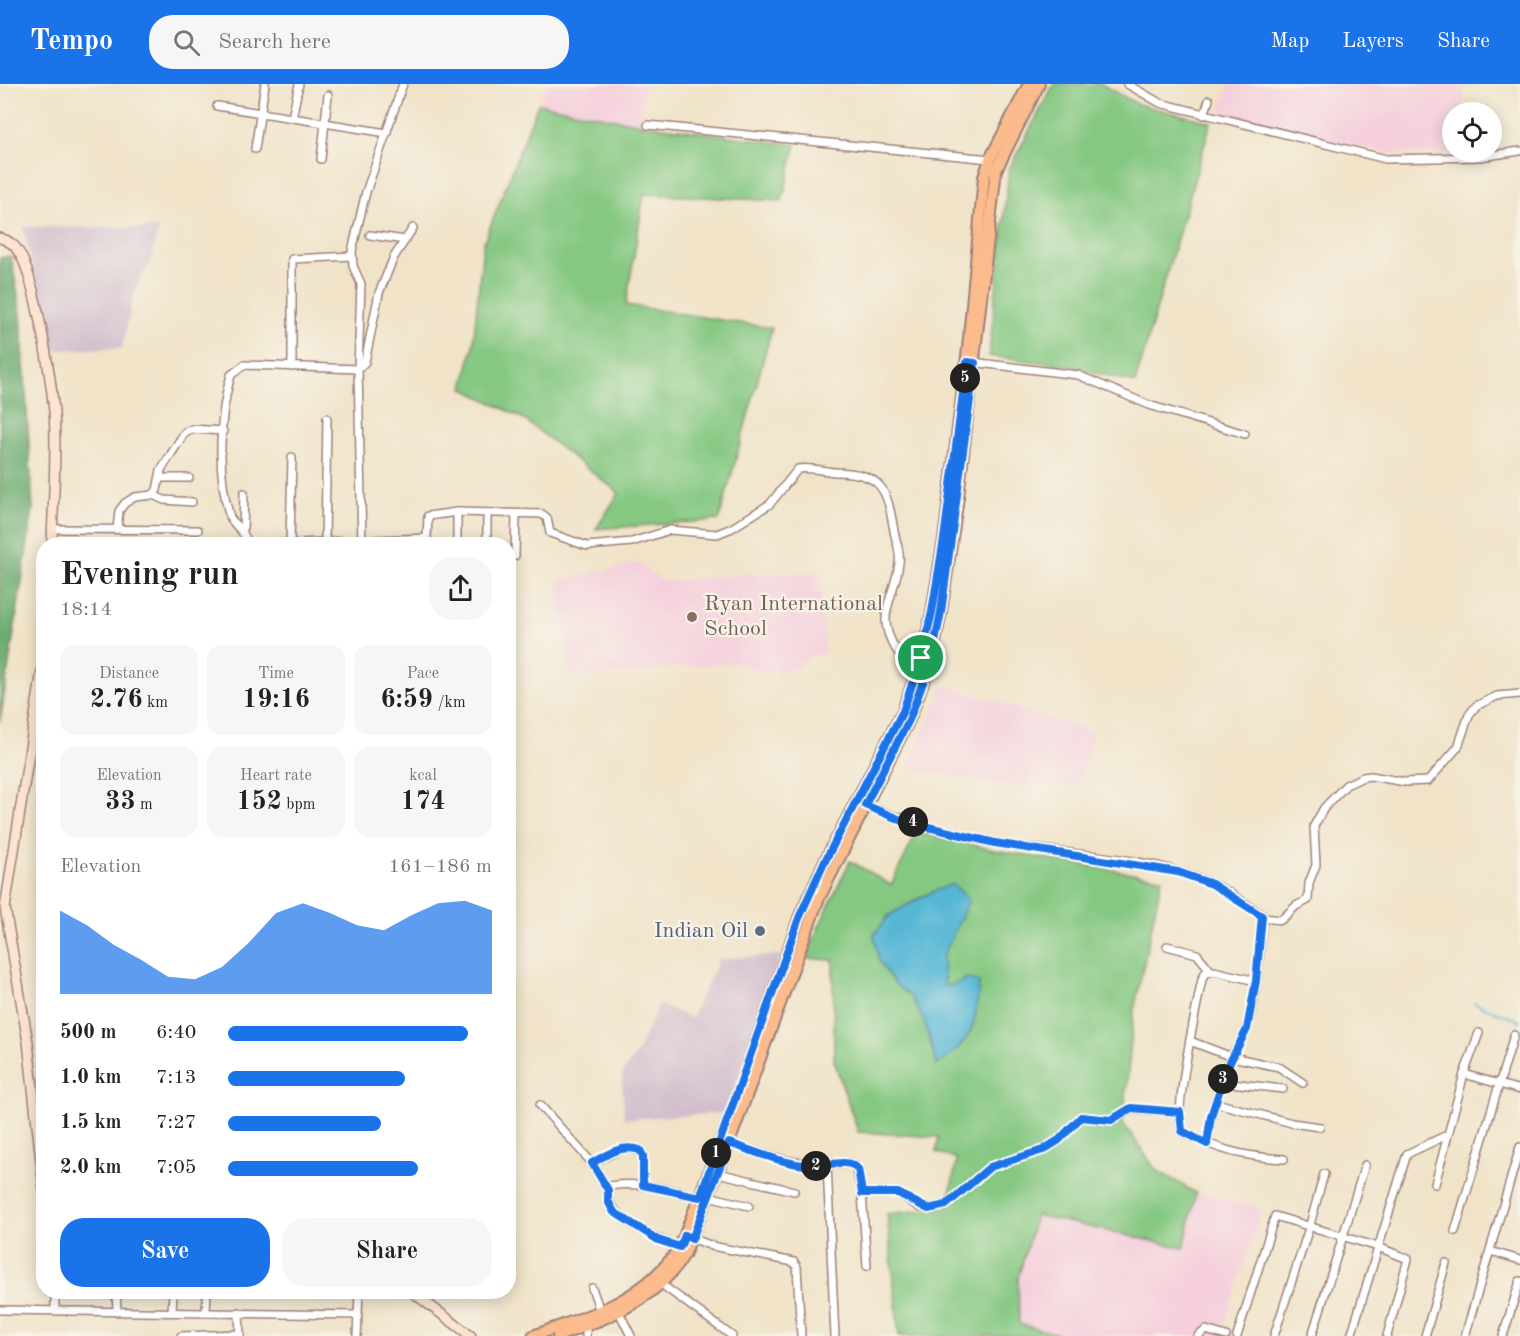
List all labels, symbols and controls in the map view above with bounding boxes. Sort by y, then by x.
search box [149,15,569,69]
icon: search [170,26,203,59]
text: Tempo [30,28,113,56]
text: Search here [218,31,331,53]
text: Map [1270,31,1309,52]
text: Layers [1342,31,1404,52]
text: Share [1437,31,1490,52]
map controls [1442,102,1502,162]
button: locate [1442,102,1502,162]
pin: 5 [950,363,980,393]
text: 5 [960,370,970,386]
button: share [429,557,492,620]
text: Evening run [60,559,239,592]
place label: Ryan International School [704,593,883,640]
text: 18:14 [60,600,112,620]
marker: Ryan International School [685,610,699,624]
pin [895,632,946,683]
icon: arrive [904,641,937,674]
text: Distance [99,666,159,682]
text: Time [258,666,294,682]
text: Pace [407,666,439,682]
text: 2.76 [90,687,143,713]
text: 19:16 [242,687,310,713]
text: 6:59 [380,687,433,713]
text: km [143,695,168,711]
text: /km [433,695,466,711]
text: Elevation [96,768,162,784]
text: Heart rate [240,768,312,784]
text: kcal [409,768,437,784]
text: 33 [105,789,135,815]
text: 152 [237,789,282,815]
text: 174 [400,789,446,815]
text: m [135,797,153,813]
text: bpm [282,797,315,813]
pin: 4 [898,807,928,837]
text: 4 [908,814,918,830]
text: Elevation [60,857,141,877]
text: 161–186 m [389,857,492,877]
place label: Indian Oil [654,920,748,942]
marker: Indian Oil [753,924,767,938]
text: 500 m [60,1023,116,1043]
text: 6:40 [156,1023,196,1043]
pin: 3 [1208,1064,1238,1094]
text: 1.0 km [60,1068,122,1088]
text: 7:13 [156,1068,196,1088]
text: 3 [1218,1071,1228,1087]
text: 1.5 km [60,1113,122,1133]
text: 7:27 [156,1113,196,1133]
pin: 1 [701,1138,731,1168]
text: 1 [711,1145,721,1161]
pin: 2 [801,1151,831,1181]
text: 2.0 km [60,1158,122,1178]
text: 7:05 [156,1158,196,1178]
text: 2 [811,1158,821,1174]
button: Save [60,1218,270,1287]
button: Share [282,1218,492,1287]

